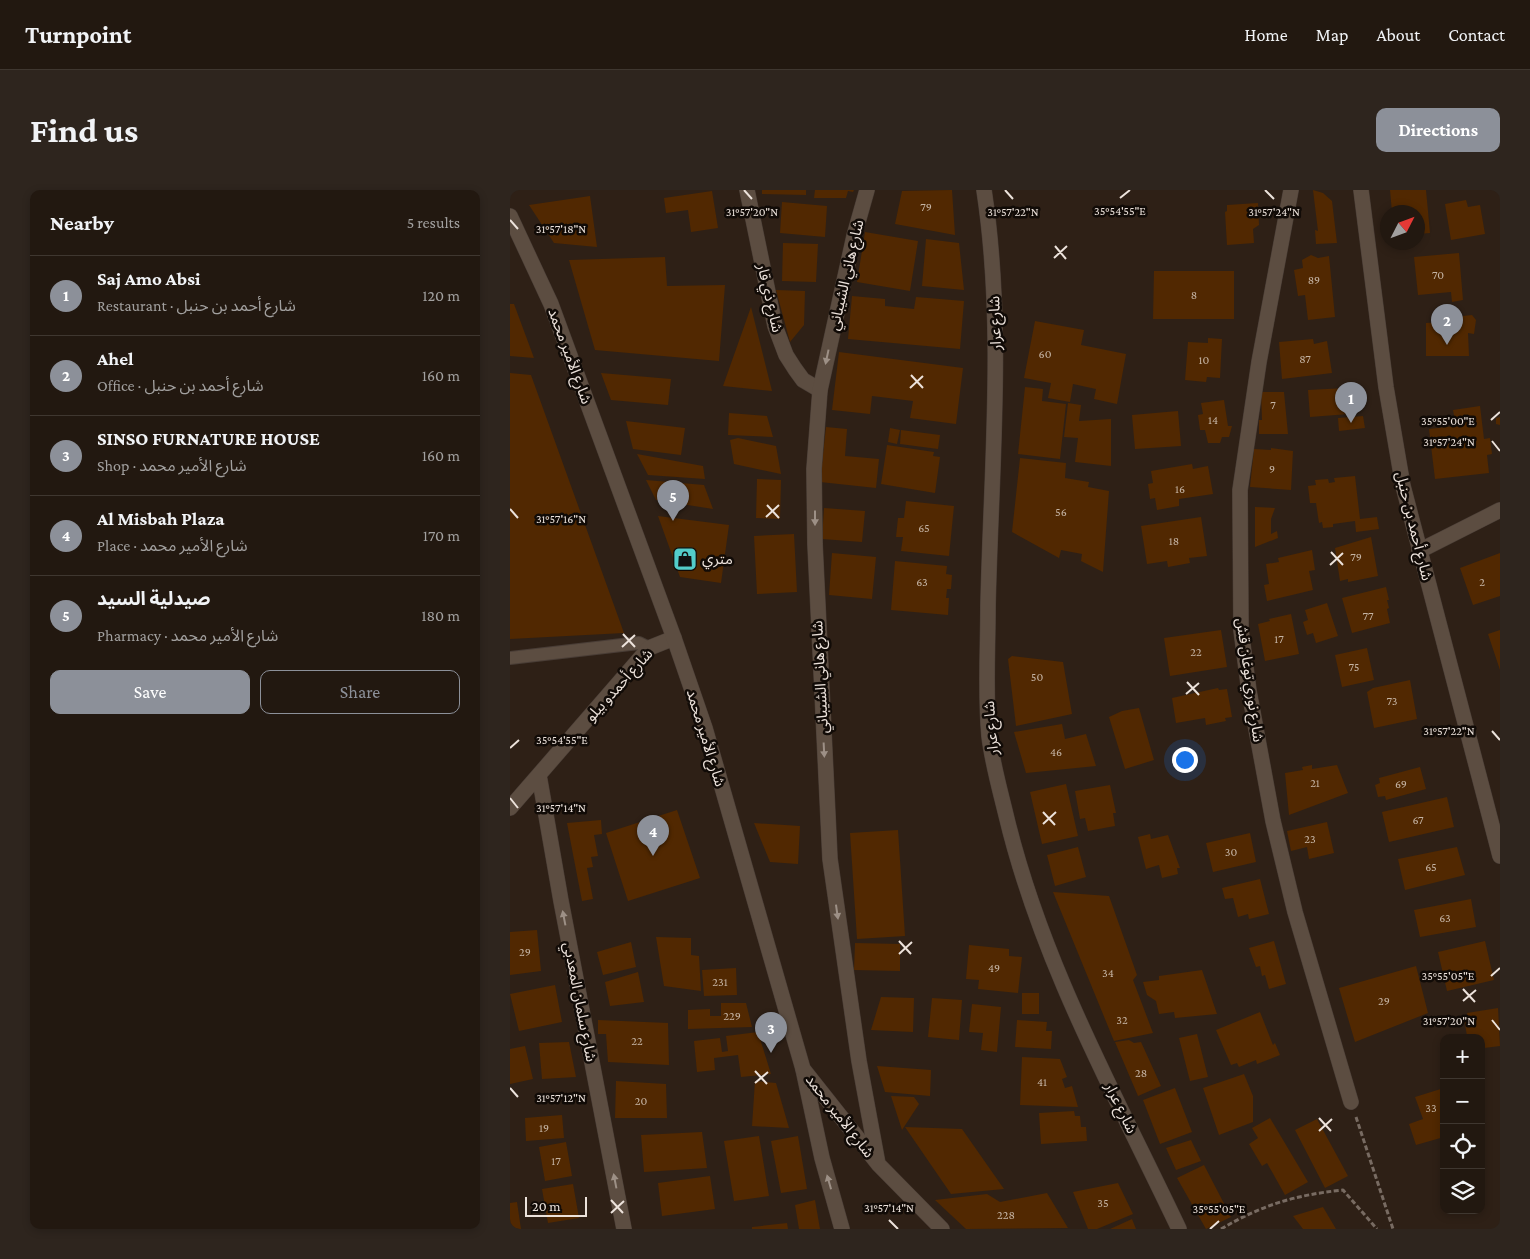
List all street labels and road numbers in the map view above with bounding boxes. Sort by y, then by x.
street label: شارع هاني الشيباني [825,218,870,333]
street label: شارع ذي قار [750,261,786,335]
street label: شارع عرار [986,295,1008,351]
street label: شارع الأمير محمد [542,306,595,408]
street label: شارع أحمد بن حنبل [1389,470,1436,583]
street label: شارع نوري توغان قش [1229,617,1267,744]
street label: شارع هاني الشيباني [809,620,835,734]
street label: شارع أحمدو بيلو [582,645,659,727]
street label: شارع الأمير محمد [680,688,728,790]
street label: شارع عرار [981,700,1005,757]
street label: شارع سلمان المعدبي [557,941,599,1064]
street label: شارع الأمير محمد [800,1071,877,1163]
street label: شارع عرار [1098,1079,1140,1138]

